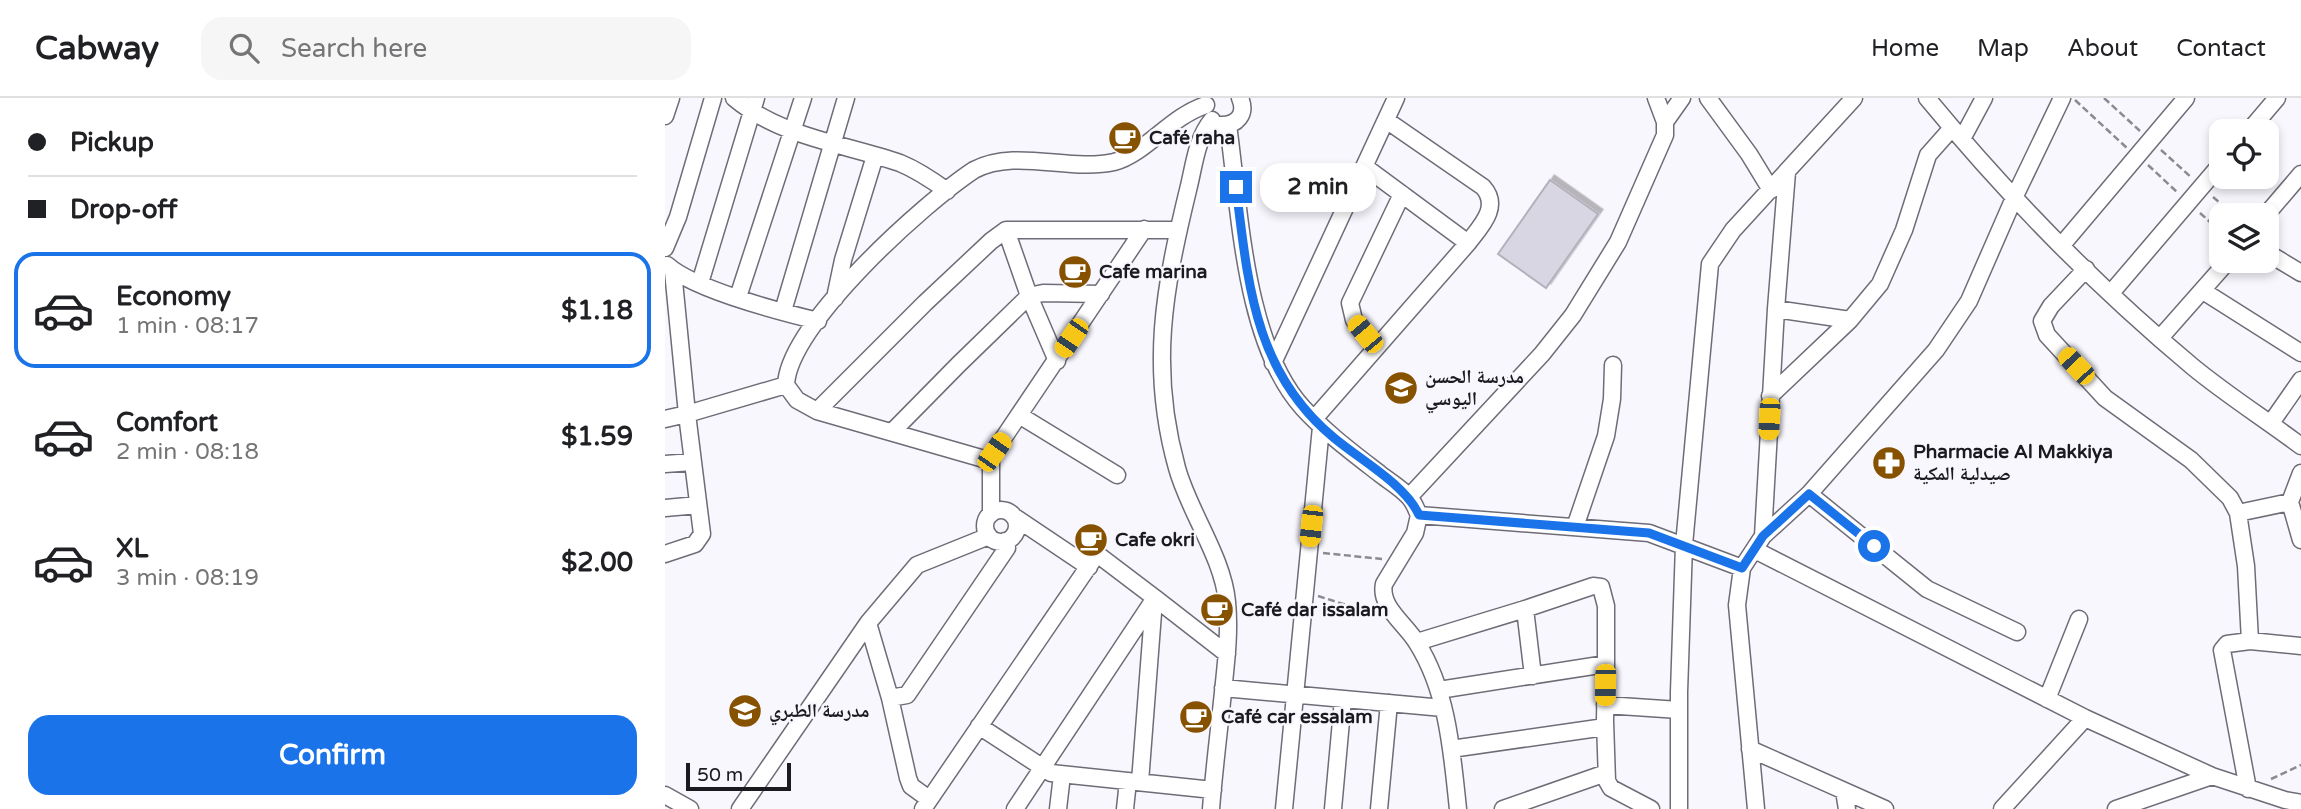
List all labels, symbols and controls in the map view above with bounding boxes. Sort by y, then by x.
search box [201,17,691,80]
text: Cabway [35,29,159,68]
icon: search [225,29,263,67]
text: Search here [281,33,427,64]
text: Home [1871,34,1939,63]
text: Map [1977,34,2029,63]
text: About [2067,34,2138,63]
text: Contact [2176,34,2266,63]
cafe icon: Café raha [1106,119,1144,157]
map controls [2209,119,2279,273]
button: locate [2209,119,2279,189]
text: Pickup [70,127,154,158]
place label: Café raha [1149,127,1235,149]
callout: 2 min [1261,162,1376,212]
route end [1220,171,1252,203]
text: 2 min [1287,173,1349,201]
text: Drop-off [70,194,177,225]
button: layers [2209,203,2279,273]
cafe icon: Cafe marina [1056,253,1094,291]
place label: Cafe marina [1099,261,1207,283]
icon: car [32,279,95,342]
text: Economy [116,281,231,312]
text: $1.18 [561,295,633,326]
car [1344,311,1387,357]
text: 1 min · 08:17 [116,312,259,340]
car [1051,315,1092,361]
car [2054,343,2099,389]
place label: مدرسة الحسن اليوسي [1425,366,1524,414]
school or university icon: مدرسة الحسن اليوسي [1382,369,1420,407]
car [1758,397,1781,441]
icon: car [32,405,95,468]
text: Comfort [116,407,218,438]
text: $1.59 [561,421,633,452]
car [974,429,1015,475]
text: 2 min · 08:18 [116,438,259,466]
place label: Pharmacie Al Makkiya صيدلية المكية [1913,441,2113,485]
pharmacy icon: Pharmacie Al Makkiya صيدلية المكية [1870,444,1908,482]
car [1299,504,1324,548]
cafe icon: Cafe okri [1072,521,1110,559]
place label: Cafe okri [1115,529,1195,551]
route start [1858,530,1890,562]
icon: car [32,531,95,594]
text: XL [116,533,148,564]
text: $2.00 [561,547,633,578]
text: 3 min · 08:19 [116,564,259,592]
cafe icon: Café dar issalam [1198,591,1236,629]
place label: Café dar issalam [1241,599,1388,621]
car [1595,664,1616,706]
school or university icon: مدرسة الطبري [726,692,764,730]
cafe icon: Café car essalam [1177,698,1215,736]
place label: مدرسة الطبري [769,700,870,726]
place label: Café car essalam [1221,706,1373,728]
button: Confirm [28,715,637,795]
scale bar [686,760,791,792]
text: 50 m [697,764,743,786]

